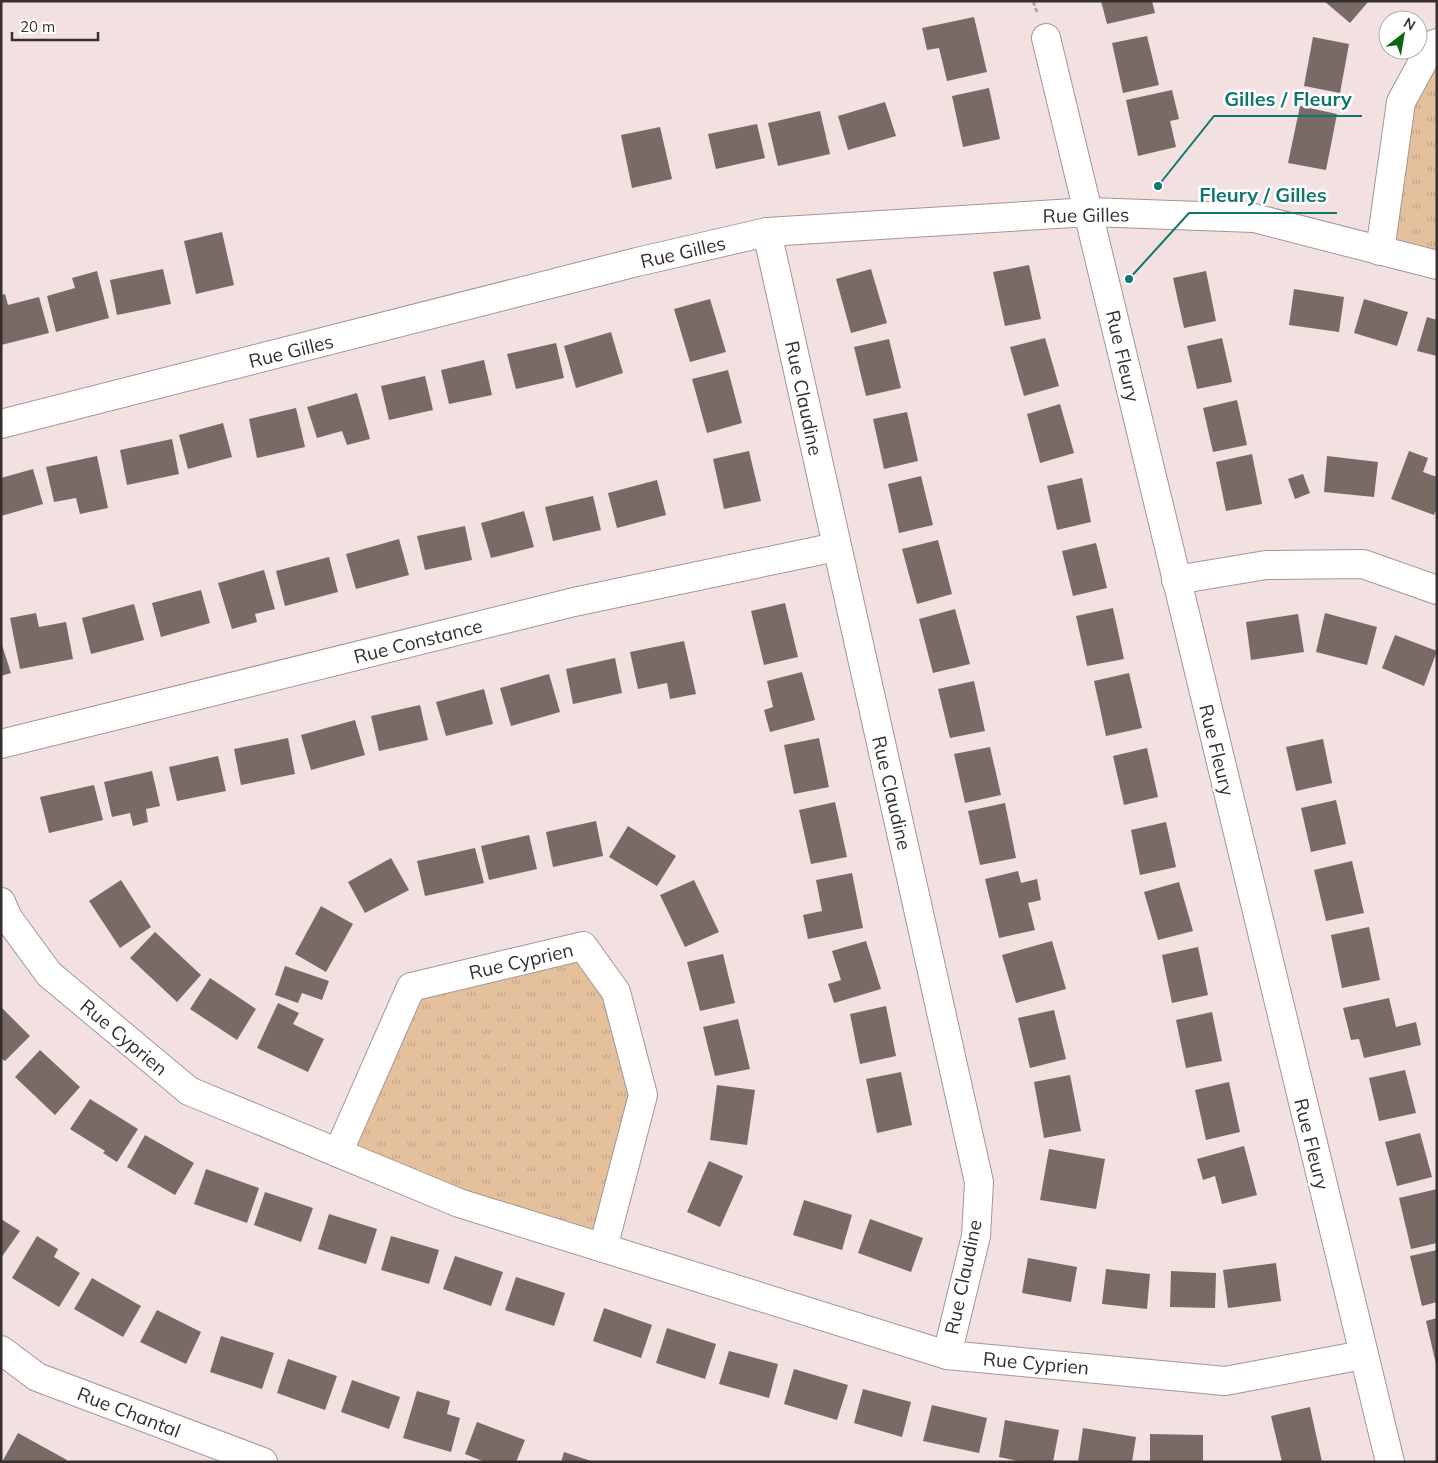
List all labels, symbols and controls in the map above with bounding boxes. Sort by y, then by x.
scale bar [12,10,99,42]
north arrow [1378,10,1428,60]
text: N [1401,13,1419,34]
text: 20 m [20,17,55,36]
callout: Gilles / Fleury [1214,81,1362,116]
text: Gilles / Fleury [1224,86,1352,111]
callout: Fleury / Gilles [1189,178,1337,213]
text: Fleury / Gilles [1199,182,1327,207]
street label: Rue Gilles [1042,202,1130,228]
street label: Rue Gilles [638,231,728,273]
street label: Rue Fleury [1101,308,1145,404]
street label: Rue Gilles [246,329,336,373]
street label: Rue Claudine [780,338,828,458]
street label: Rue Constance [351,613,485,669]
street label: Rue Fleury [1194,702,1240,798]
street label: Rue Claudine [867,733,917,853]
street label: Rue Cyprien [466,937,576,985]
street label: Rue Cyprien [76,994,172,1080]
street label: Rue Fleury [1289,1096,1335,1192]
street label: Rue Claudine [939,1217,987,1337]
street label: Rue Cyprien [982,1346,1090,1380]
street label: Rue Chantal [74,1381,184,1443]

